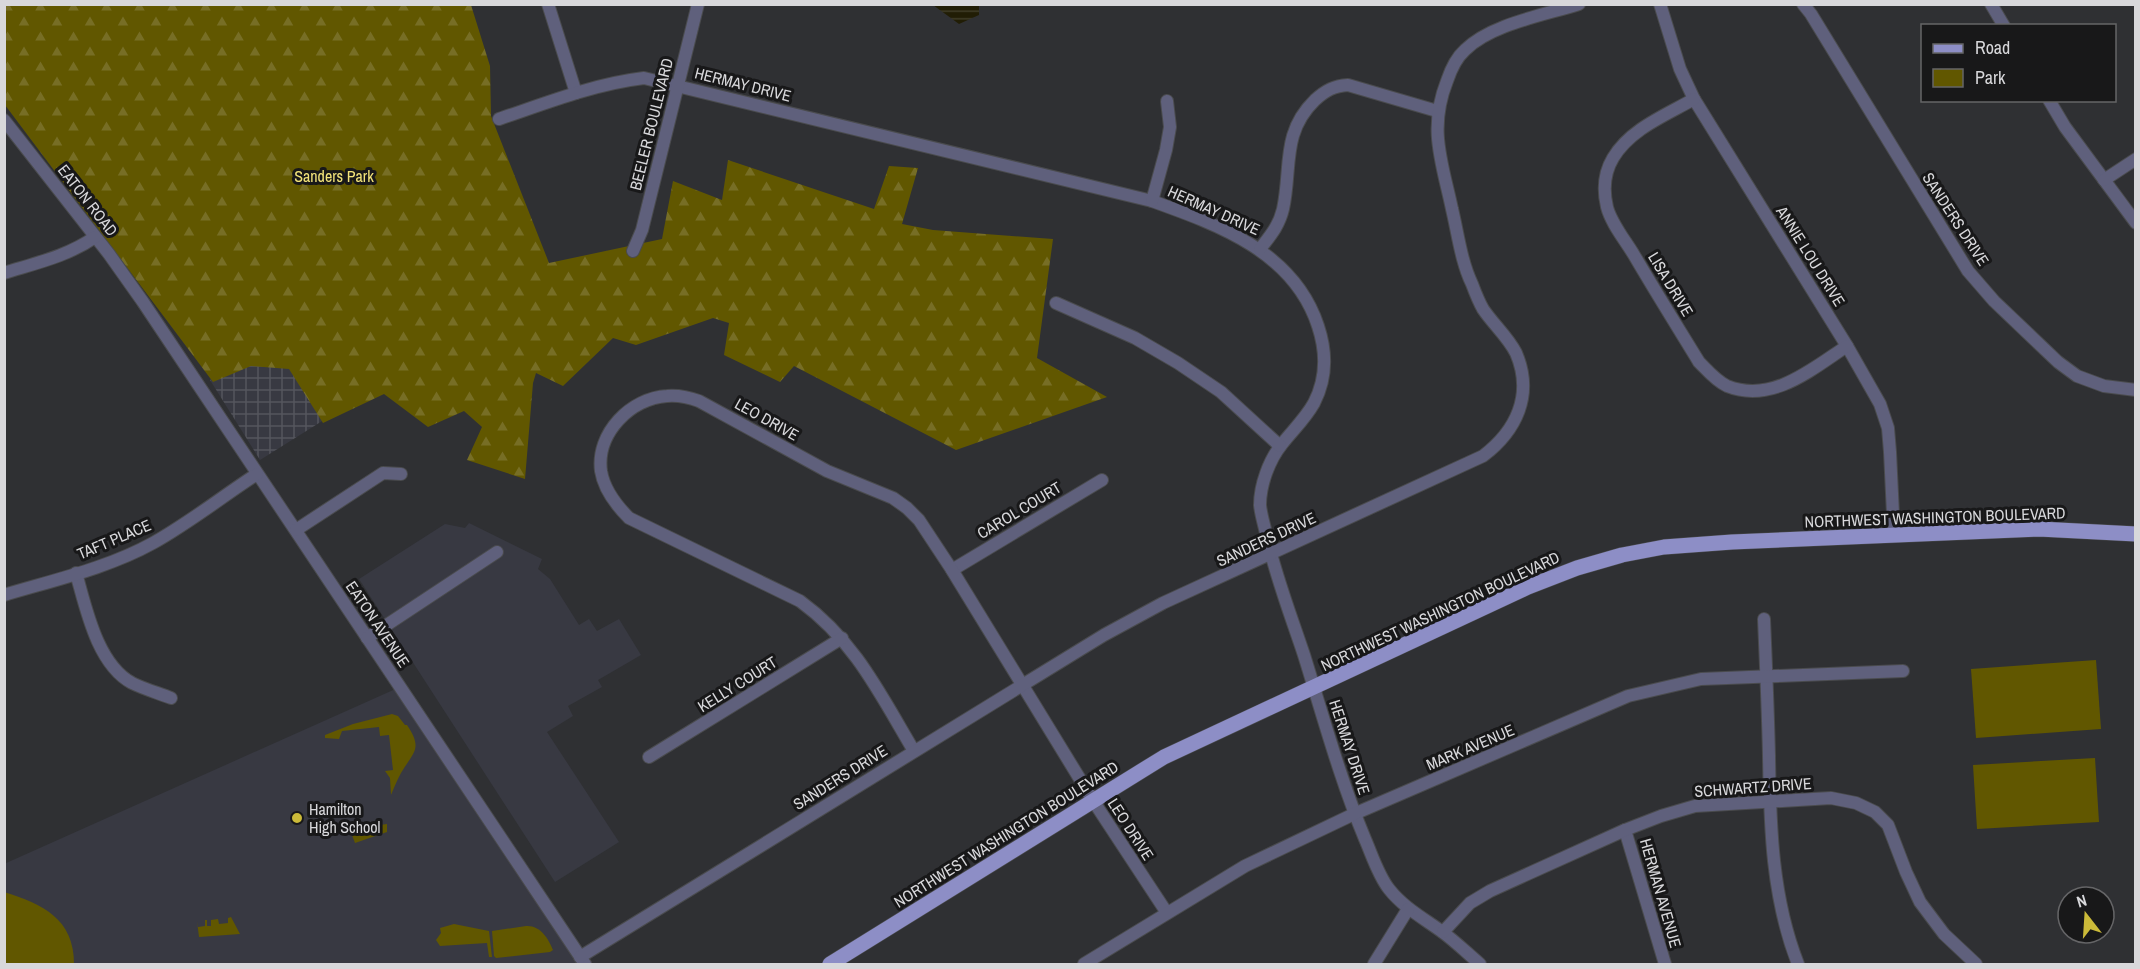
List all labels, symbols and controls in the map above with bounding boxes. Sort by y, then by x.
legend [1921,24,2116,102]
text: Road [1975,35,2010,60]
street label: BEELER BOULEVARD [624,56,678,192]
street label: HERMAY DRIVE [692,61,794,107]
text: Park [1975,65,2006,90]
street label: EATON ROAD [53,160,123,240]
park label: Sanders Park [294,165,374,187]
street label: SANDERS DRIVE [1918,168,1994,270]
street label: HERMAY DRIVE [1164,180,1264,240]
street label: ANNIE LOU DRIVE [1771,201,1851,310]
street label: LISA DRIVE [1643,248,1699,320]
street label: LEO DRIVE [731,392,803,446]
street label: CAROL COURT [973,476,1065,544]
street label: NORTHWEST WASHINGTON BOULEVARD [1804,501,2066,533]
street label: SANDERS DRIVE [1213,506,1319,572]
street label: TAFT PLACE [74,514,154,564]
street label: NORTHWEST WASHINGTON BOULEVARD [1317,546,1563,676]
street label: EATON AVENUE [341,576,415,672]
street label: KELLY COURT [693,651,781,717]
street label: HERMAY DRIVE [1324,697,1376,797]
street label: MARK AVENUE [1423,719,1517,775]
street label: SANDERS DRIVE [789,739,891,815]
street label: NORTHWEST WASHINGTON BOULEVARD [889,756,1123,912]
street label: SCHWARTZ DRIVE [1694,772,1812,802]
street label: LEO DRIVE [1103,794,1159,864]
place label: Hamilton High School [309,798,381,838]
marker: Hamilton High School [290,811,304,825]
street label: HERMAN AVENUE [1635,836,1687,950]
north arrow [2056,885,2116,945]
text: N [2074,889,2089,913]

